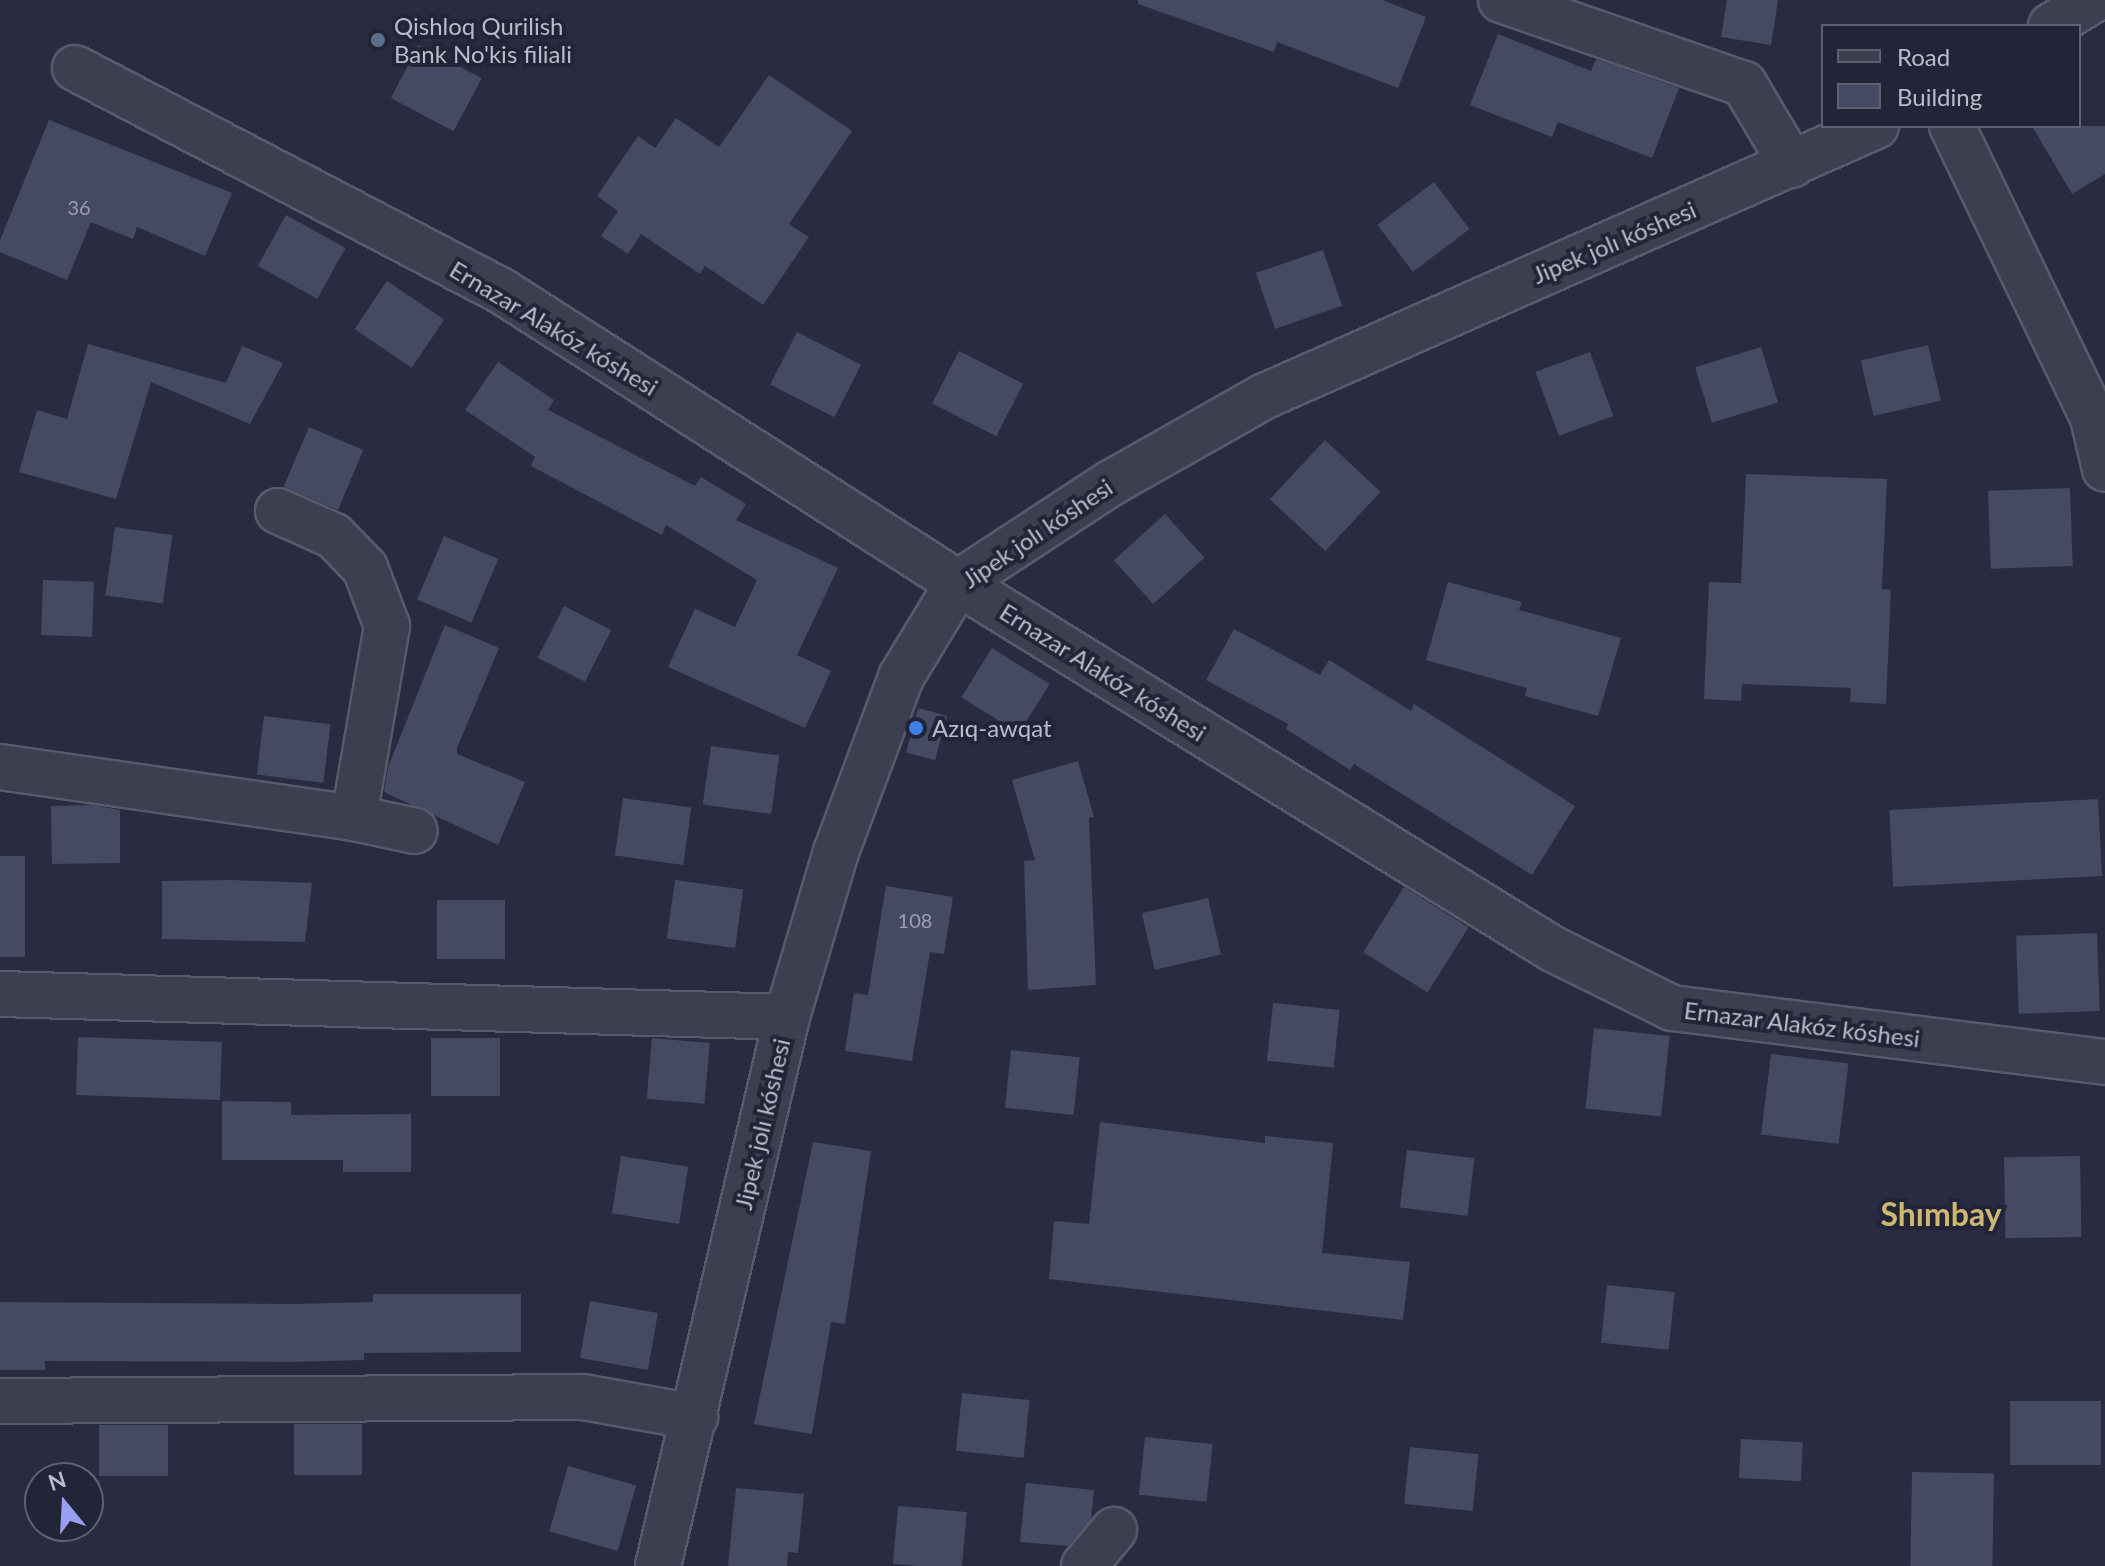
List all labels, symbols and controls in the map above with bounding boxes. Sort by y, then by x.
place label: Qishloq Qurilish Bank No'kis filiali [394,12,572,68]
legend [1821,24,2081,128]
marker: Qishloq Qurilish Bank No'kis filiali [369,31,387,49]
text: Road [1897,42,1950,71]
text: Building [1897,82,1982,111]
house number: 36 [67,195,91,219]
street label: Jipek jolı kóshesi [1528,195,1700,289]
street label: Ernazar Alakóz kóshesi [444,254,664,402]
street label: Jipek jolı kóshesi [956,472,1118,594]
street label: Ernazar Alakóz kóshesi [994,597,1212,747]
place label: Azıq-awqat [932,714,1052,742]
marker: Azıq-awqat [907,719,925,737]
house number: 108 [898,908,932,932]
street label: Ernazar Alakóz kóshesi [1682,995,1922,1053]
street label: Jipek jolı kóshesi [728,1036,796,1212]
district label: Shımbay [1880,1195,2002,1233]
north arrow [24,1462,104,1542]
text: N [45,1465,69,1496]

